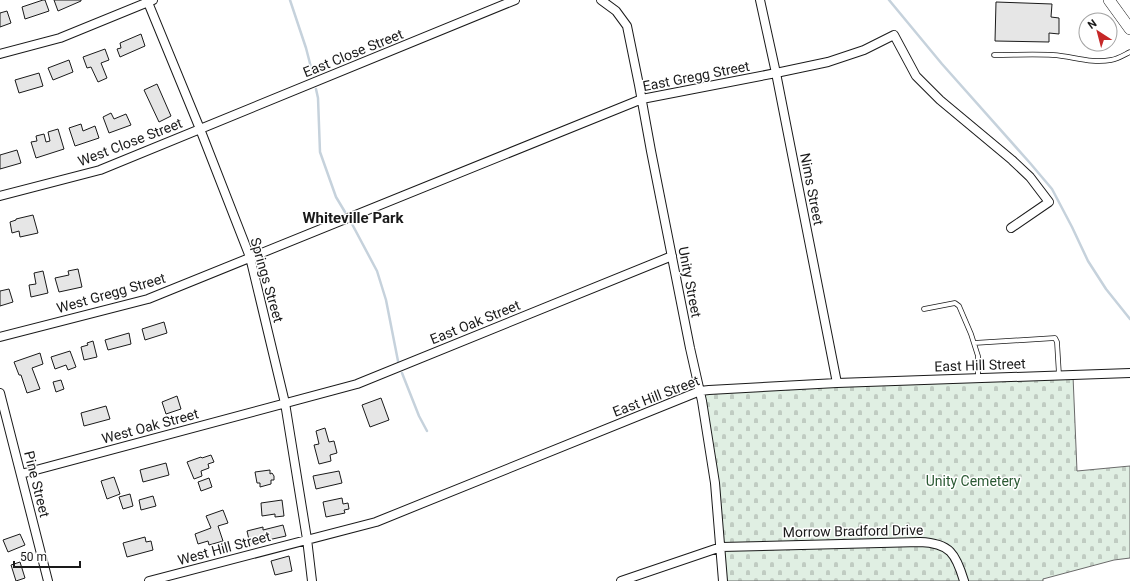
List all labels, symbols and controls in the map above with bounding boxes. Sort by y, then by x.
north arrow [1078,12,1118,52]
text: N [1085,17,1100,32]
street label: East Close Street [301,25,406,80]
street label: East Gregg Street [641,58,751,94]
street label: West Close Street [76,115,185,169]
street label: Nims Street [797,151,827,227]
district label: Whiteville Park [302,209,405,227]
street label: Springs Street [247,236,287,325]
street label: Unity Street [675,245,705,319]
street label: West Gregg Street [55,270,168,316]
street label: East Oak Street [428,297,523,347]
street label: East Hill Street [934,355,1026,375]
street label: East Hill Street [610,372,702,420]
street label: West Oak Street [100,405,201,447]
street label: Pine Street [21,449,53,519]
park label: Unity Cemetery [926,473,1021,489]
street label: Morrow Bradford Drive [783,522,923,540]
street label: West Hill Street [176,528,273,568]
scale bar [14,543,80,569]
text: 50 m [20,550,47,564]

